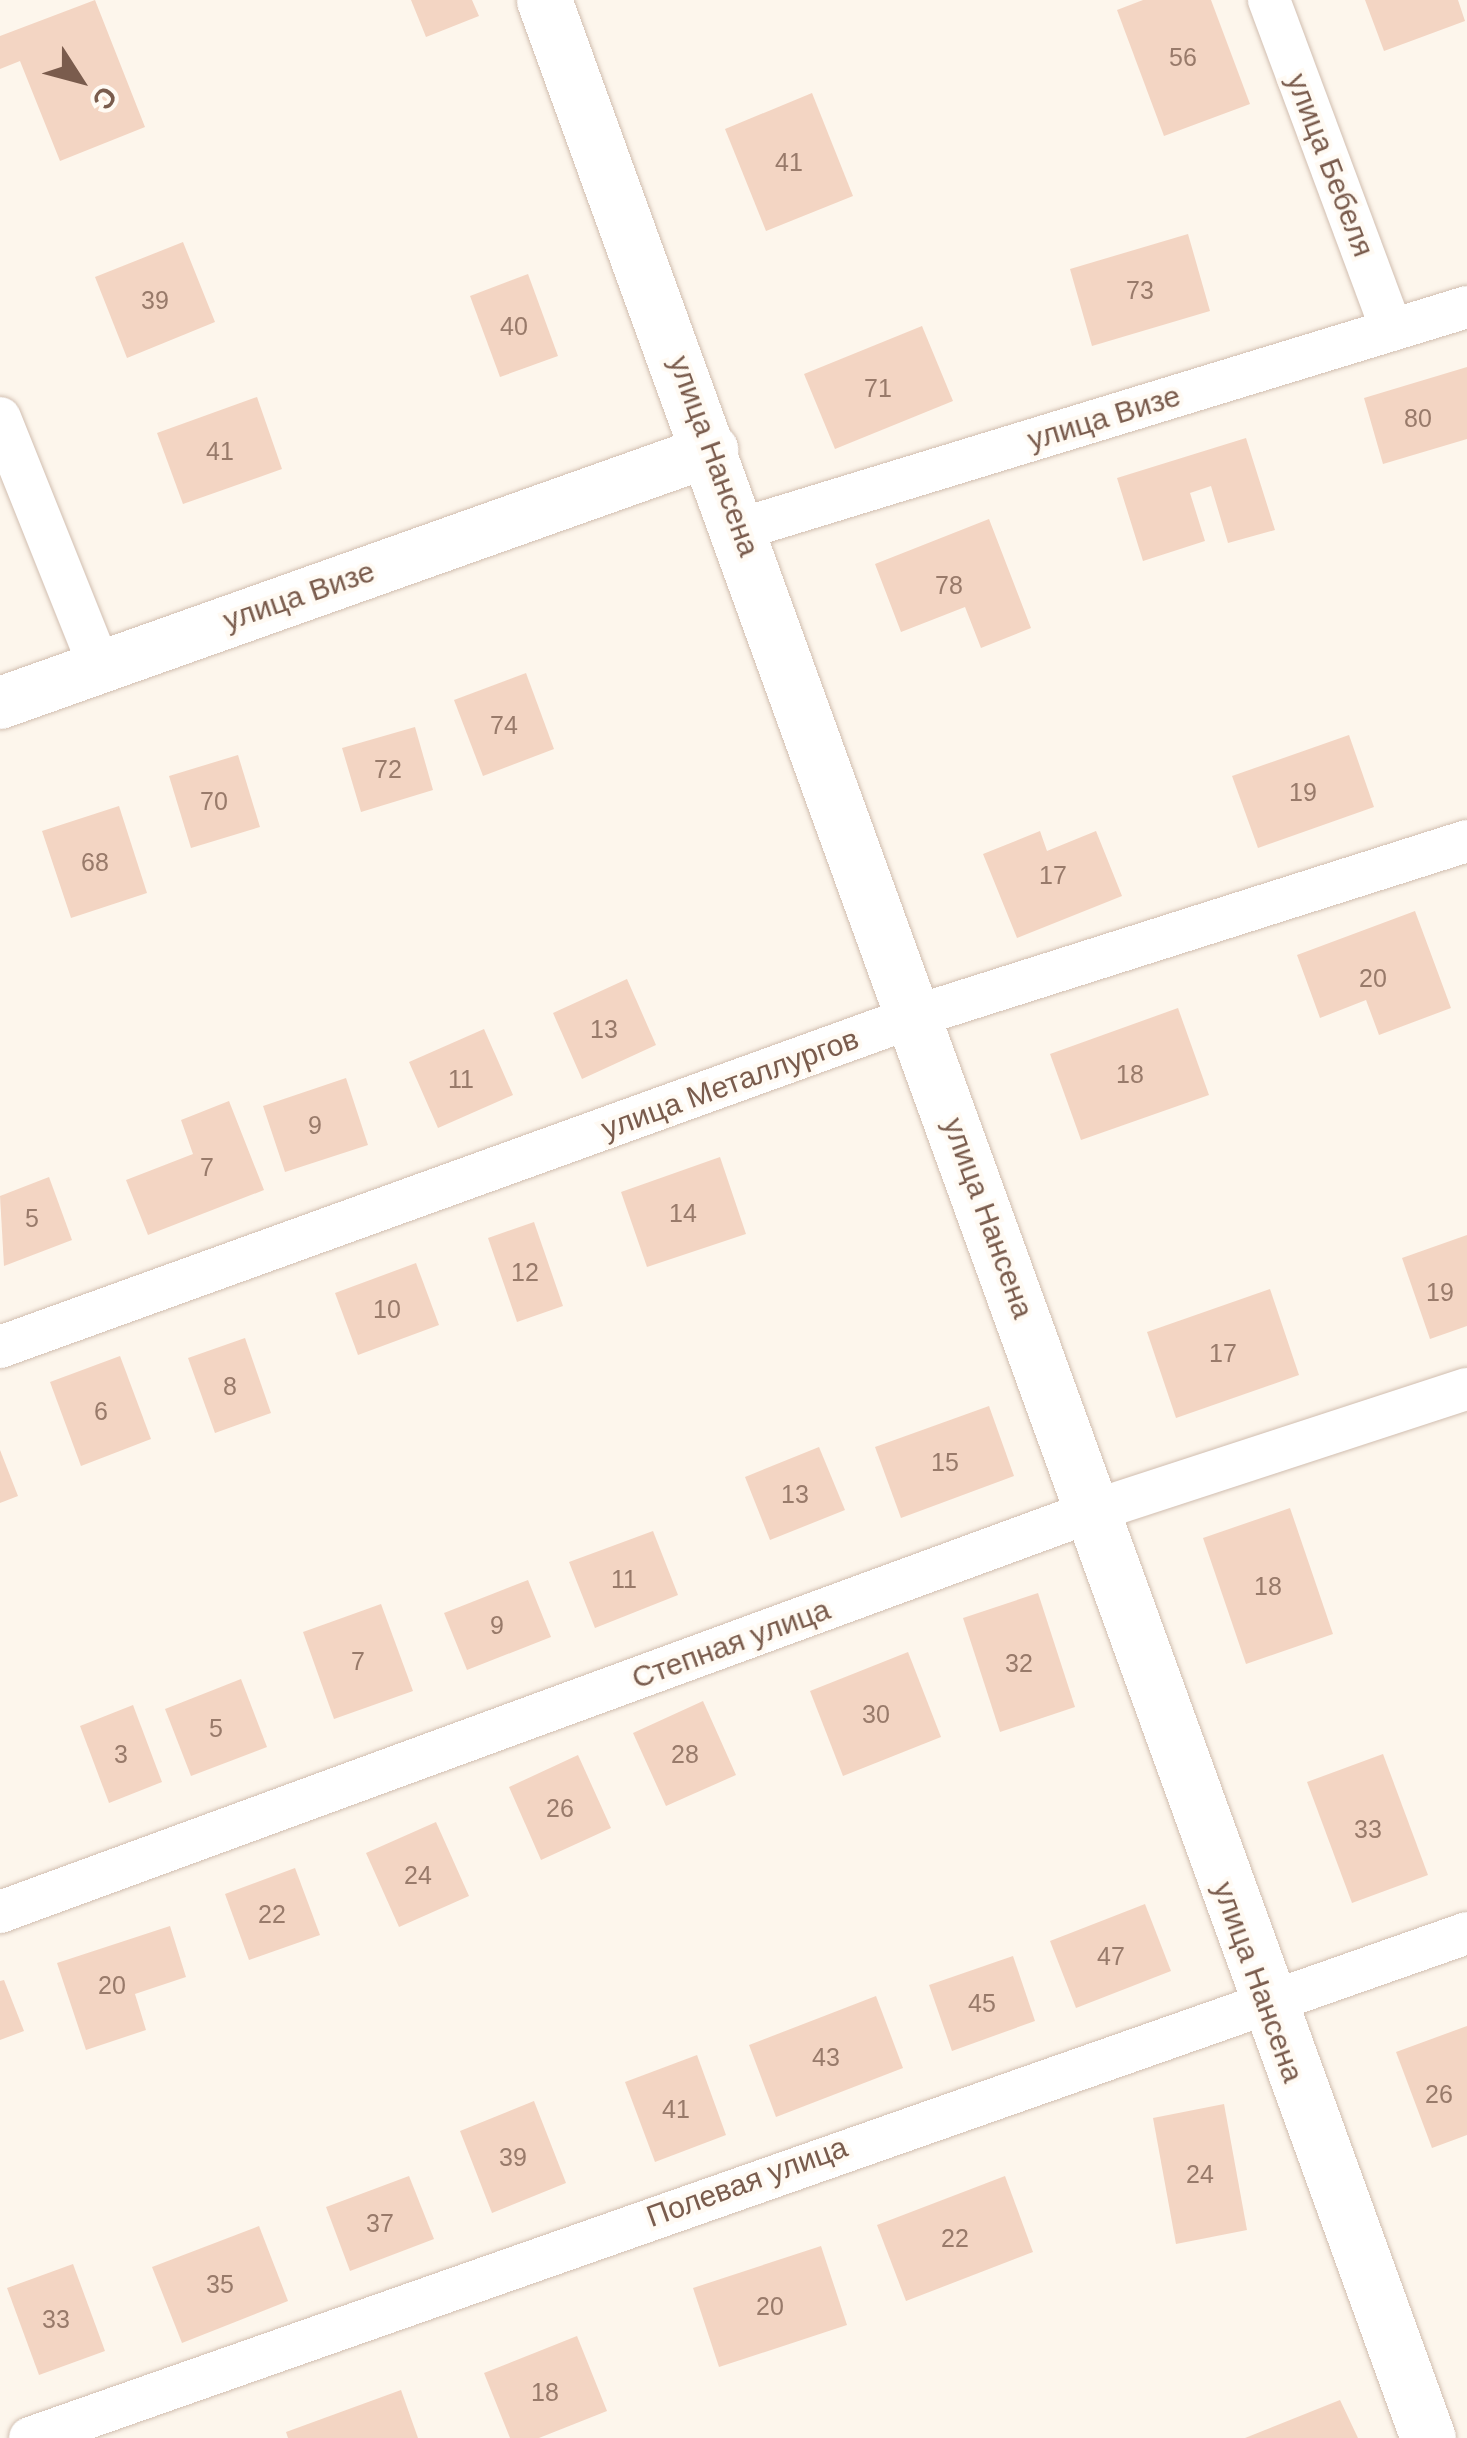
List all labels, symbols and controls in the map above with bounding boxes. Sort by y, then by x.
north arrow [30,30,130,130]
house number: 56 [1169,42,1197,72]
street label: улица Бебеля [1279,68,1381,262]
text: С [86,81,123,115]
house number: 41 [775,147,803,177]
house number: 73 [1126,275,1154,305]
house number: 39 [141,285,169,315]
house number: 40 [500,311,528,341]
street label: улица Нансена [661,351,767,561]
house number: 71 [864,373,892,403]
street label: улица Визе [1023,378,1185,458]
house number: 80 [1404,403,1432,433]
house number: 41 [206,436,234,466]
street label: улица Визе [219,553,379,639]
house number: 78 [935,570,963,600]
house number: 74 [490,710,518,740]
house number: 72 [374,754,402,784]
house number: 19 [1289,777,1317,807]
house number: 70 [200,786,228,816]
house number: 68 [81,847,109,877]
house number: 17 [1039,860,1067,890]
house number: 20 [1359,963,1387,993]
house number: 13 [590,1014,618,1044]
street label: улица Металлургов [596,1021,864,1147]
house number: 18 [1116,1059,1144,1089]
house number: 11 [448,1064,474,1094]
house number: 9 [308,1110,322,1140]
street label: улица Нансена [935,1113,1041,1323]
house number: 7 [200,1152,214,1182]
house number: 14 [669,1198,697,1228]
house number: 5 [25,1203,39,1233]
house number: 12 [511,1257,539,1287]
house number: 19 [1426,1277,1454,1307]
house number: 10 [373,1294,401,1324]
house number: 17 [1209,1338,1237,1368]
house number: 8 [223,1371,237,1401]
house number: 6 [94,1396,108,1426]
house number: 15 [931,1447,959,1477]
house number: 13 [781,1479,809,1509]
house number: 11 [611,1564,637,1594]
house number: 18 [1254,1571,1282,1601]
street label: Степная улица [627,1591,835,1697]
house number: 9 [490,1610,504,1640]
house number: 7 [351,1646,365,1676]
house number: 32 [1005,1648,1033,1678]
house number: 30 [862,1699,890,1729]
house number: 5 [209,1713,223,1743]
house number: 3 [114,1739,128,1769]
house number: 28 [671,1739,699,1769]
house number: 26 [546,1793,574,1823]
house number: 33 [1354,1814,1382,1844]
house number: 24 [404,1860,432,1890]
street label: улица Нансена [1205,1877,1311,2087]
house number: 22 [258,1899,286,1929]
house number: 47 [1097,1941,1125,1971]
house number: 20 [98,1970,126,2000]
house number: 45 [968,1988,996,2018]
house number: 43 [812,2042,840,2072]
house number: 26 [1425,2079,1453,2109]
house number: 41 [662,2094,690,2124]
street label: Полевая улица [642,2129,852,2235]
house number: 39 [499,2142,527,2172]
house number: 24 [1186,2159,1214,2189]
house number: 37 [366,2208,394,2238]
house number: 22 [941,2223,969,2253]
house number: 35 [206,2269,234,2299]
house number: 20 [756,2291,784,2321]
house number: 33 [42,2304,70,2334]
house number: 18 [531,2377,559,2407]

